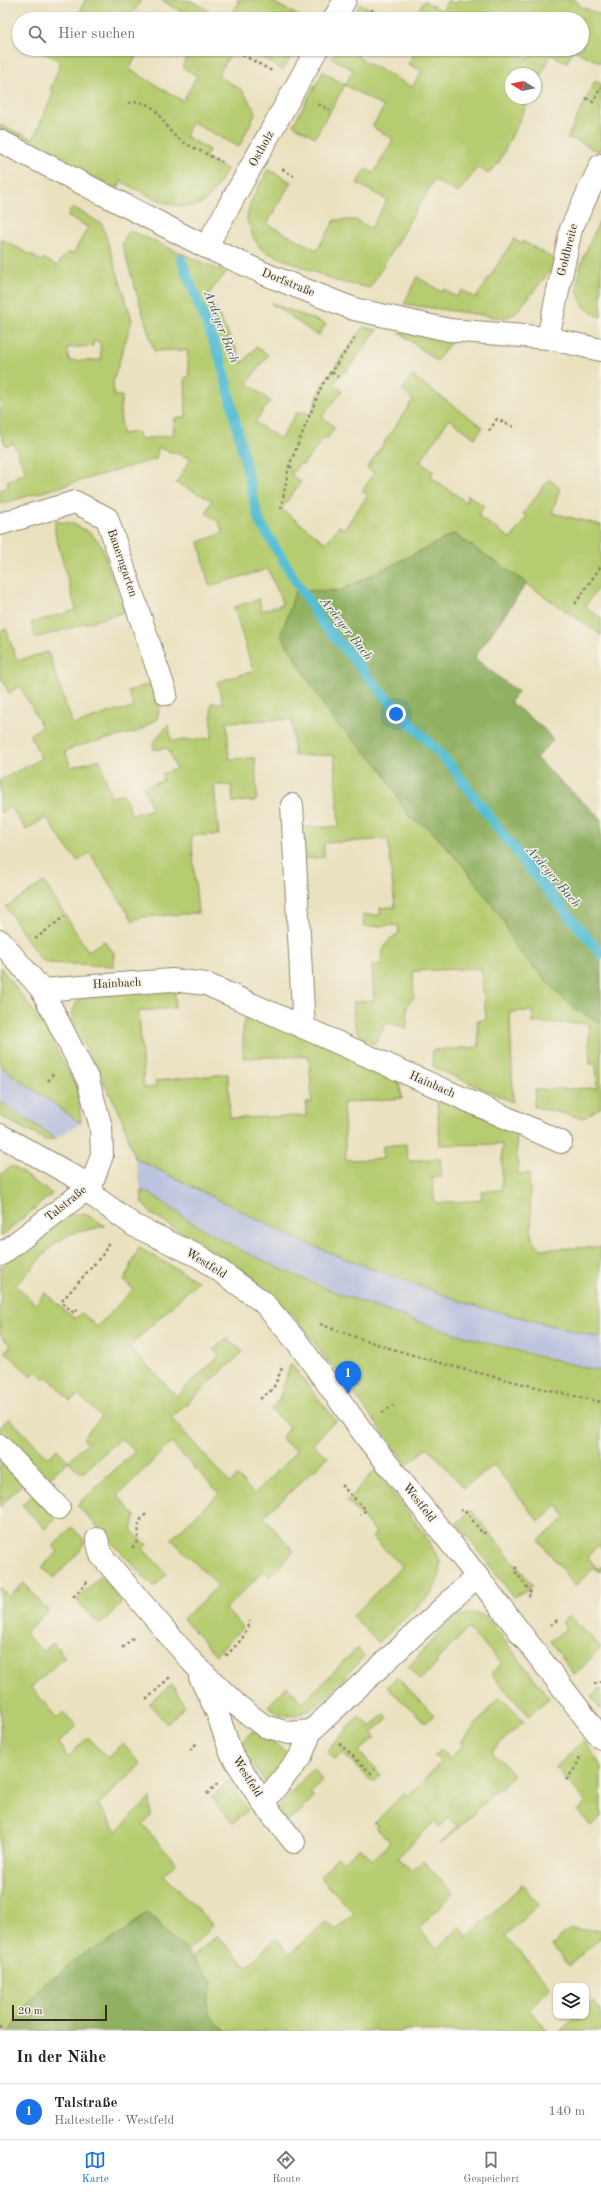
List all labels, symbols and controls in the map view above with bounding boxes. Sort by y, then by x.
search box [12,12,589,56]
icon: search [26,23,48,45]
text: Hier suchen [58,27,135,42]
north arrow [505,68,541,104]
street label: Ostholz [247,129,277,169]
street label: Goldbreite [556,222,580,277]
street label: Dorfstraße [260,267,317,299]
water label: Ardeyer Bach [201,288,241,365]
street label: Bauerngarten [105,527,139,599]
water label: Ardeyer Bach [317,594,375,663]
your location [386,704,406,724]
water label: Ardeyer Bach [523,843,583,911]
street label: Hainbach [92,977,142,991]
street label: Hainbach [407,1070,457,1101]
street label: Talstraße [43,1184,89,1224]
street label: Westfeld [183,1247,229,1281]
pin: 1 [335,1361,361,1394]
street label: Westfeld [400,1481,438,1525]
street label: Westfeld [230,1754,264,1800]
map controls [553,1983,589,2019]
button: layers [553,1983,589,2019]
scale bar [12,2003,107,2022]
text: 20 m [18,2006,43,2017]
text: In der Nähe [16,2049,106,2066]
text: Talstraße [54,2096,118,2111]
text: 1 [25,2105,33,2118]
text: 140 m [548,2105,585,2118]
text: Haltestelle · Westfeld [54,2114,174,2127]
tab: Karte [82,2149,109,2187]
tab: Route [272,2149,300,2187]
tab: Gespeichert [464,2149,519,2187]

